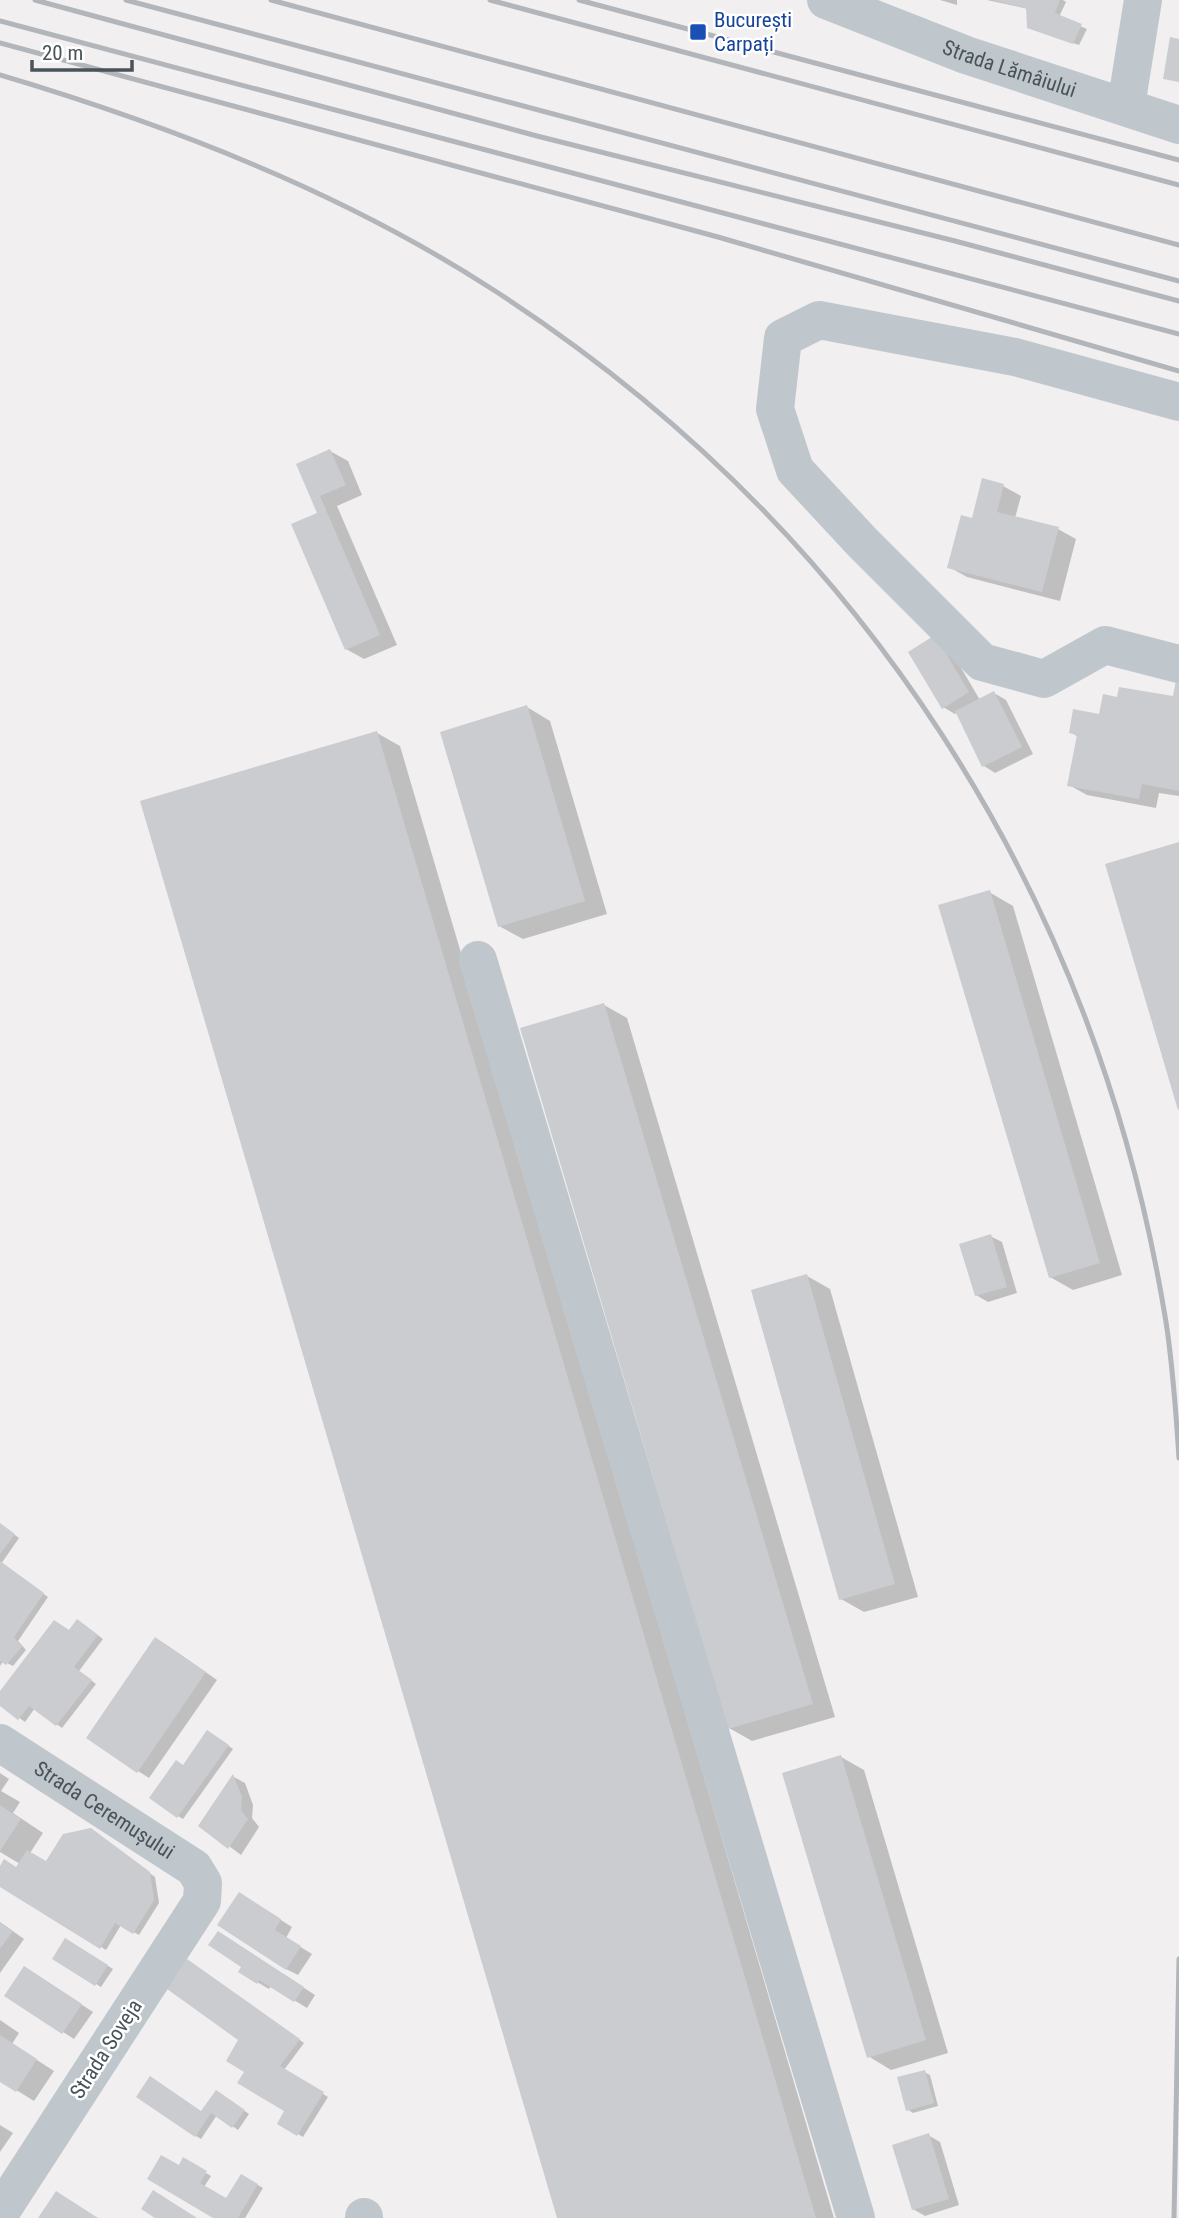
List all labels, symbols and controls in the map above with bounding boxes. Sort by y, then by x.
place label: București Carpați [714,8,792,57]
marker: București Carpați [688,22,708,42]
scale bar [32,28,131,72]
street label: Strada Lămâiului [939,35,1079,102]
text: 20 m [42,41,83,65]
street label: Strada Ceremușului [30,1756,179,1864]
street label: Strada Soveja [65,1995,147,2103]

